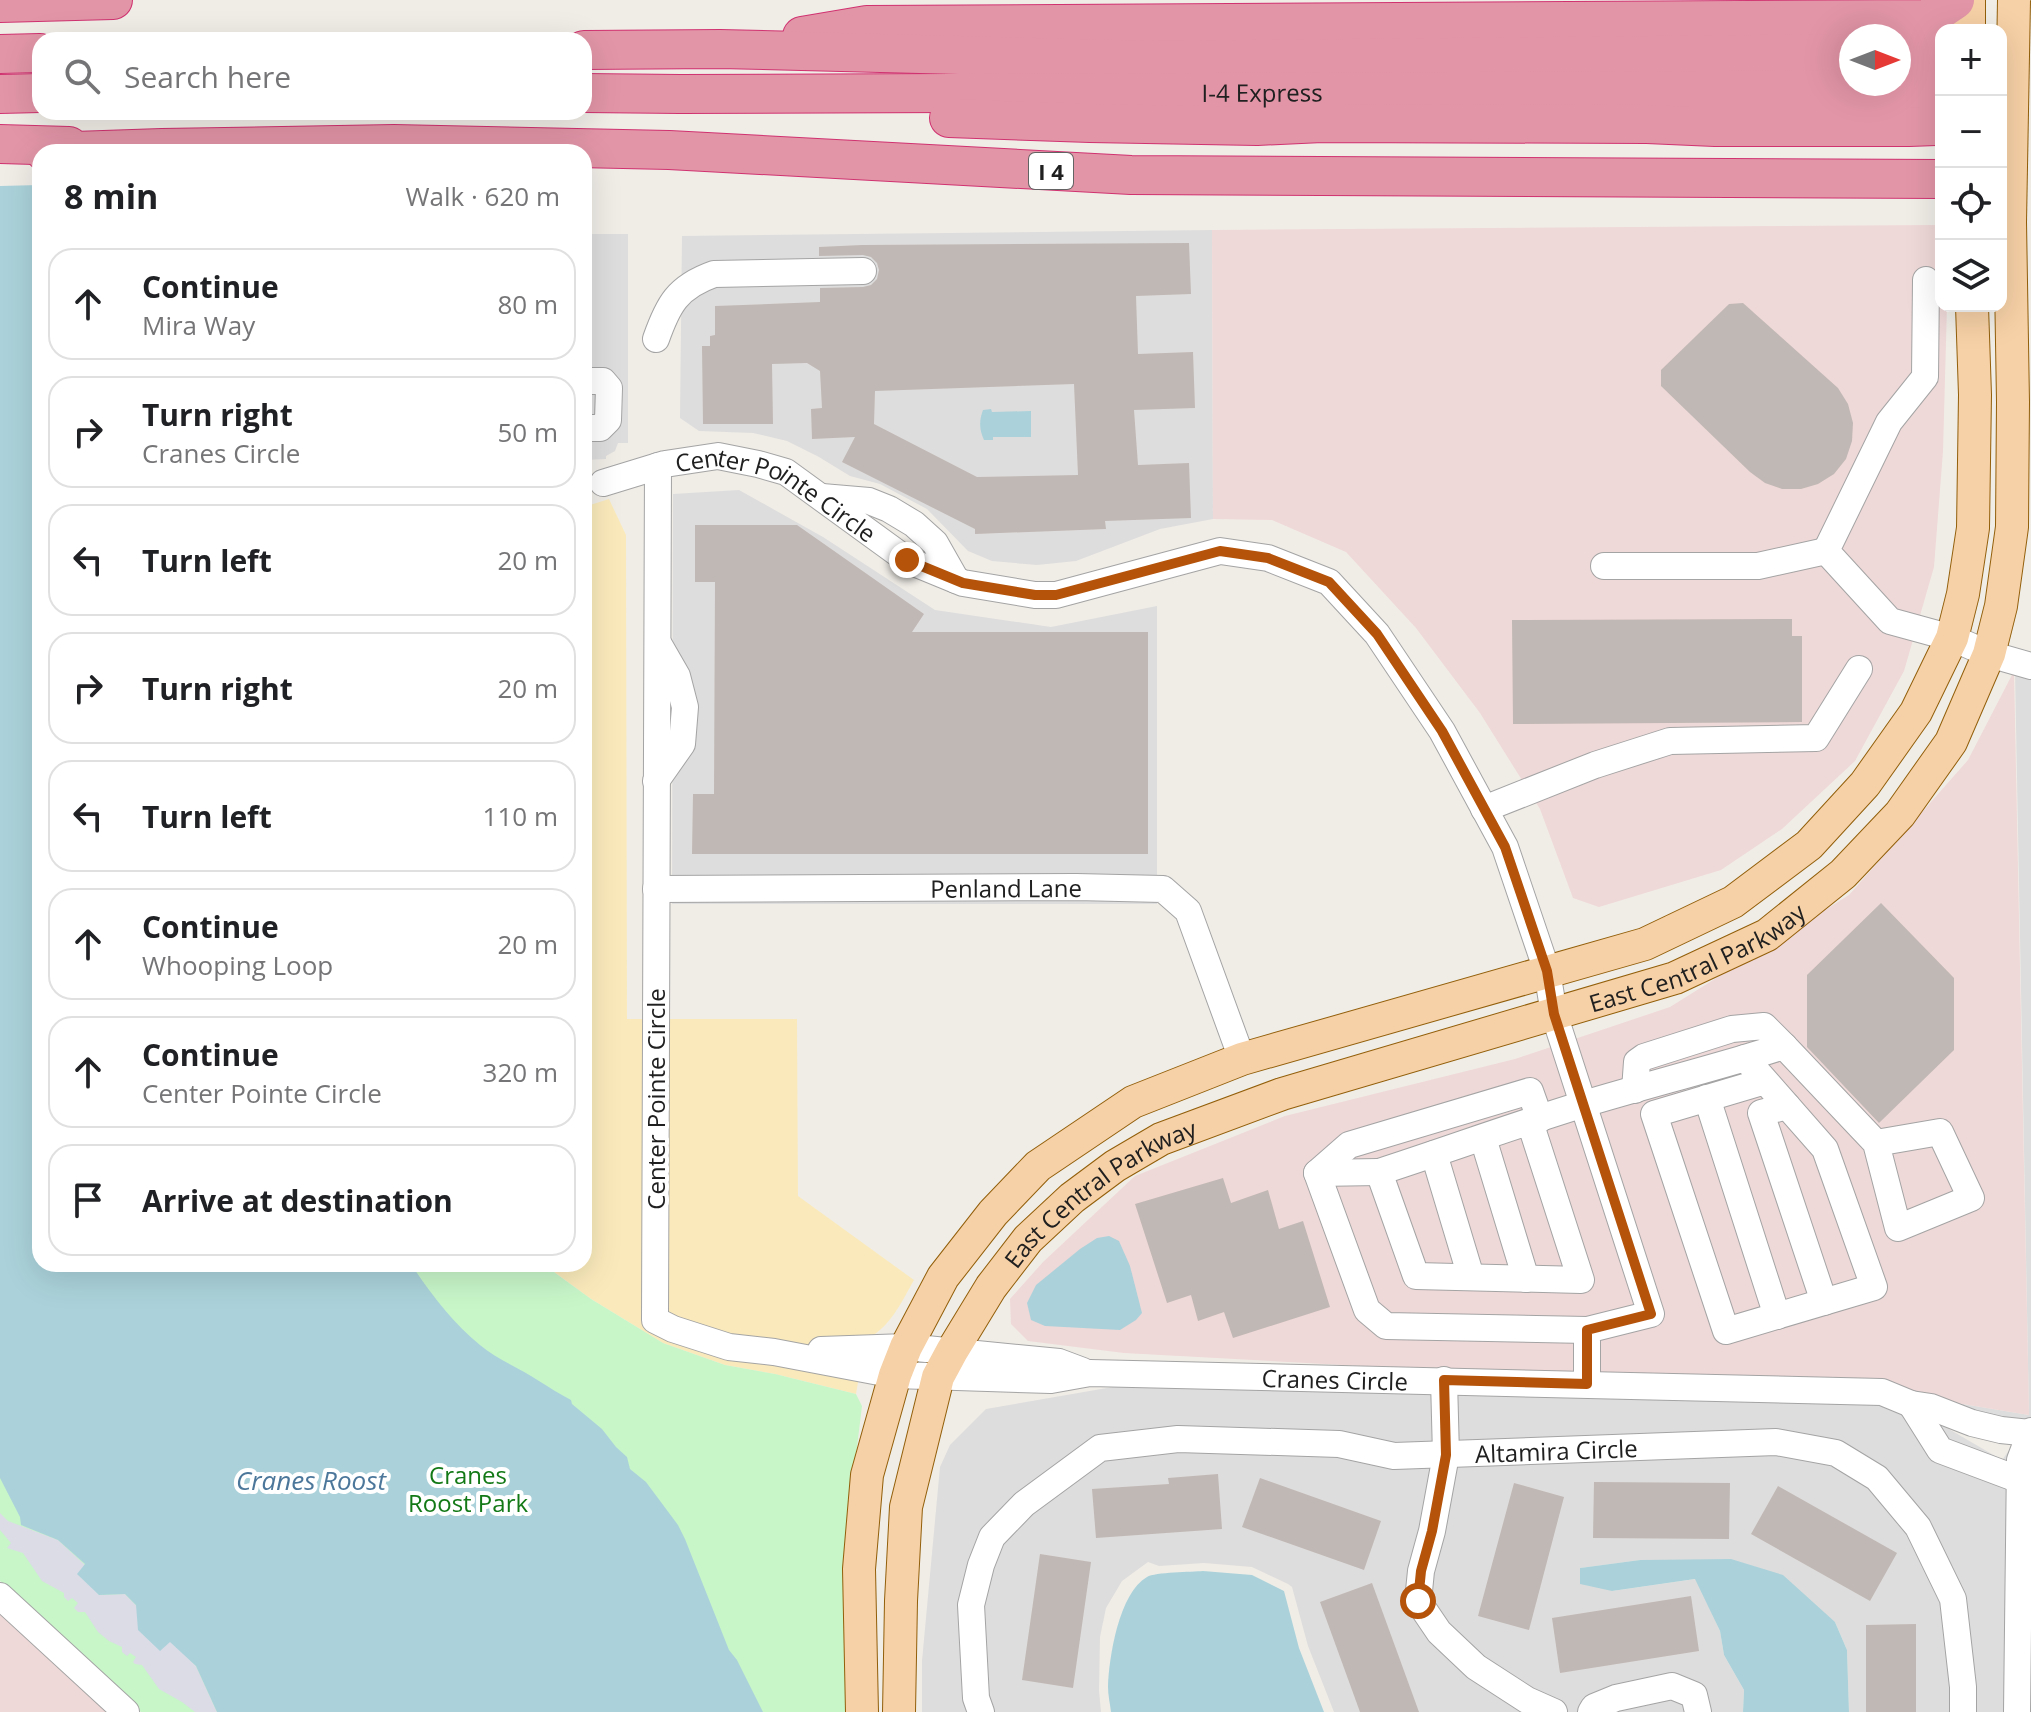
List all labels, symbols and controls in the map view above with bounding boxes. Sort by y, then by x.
north arrow [1839,24,1911,96]
map controls [1935,24,2007,312]
button: + [1935,24,2007,96]
search box [32,32,592,120]
icon: search [60,54,104,98]
text: Search here [124,56,291,97]
street label: I-4 Express [1201,75,1323,108]
button: − [1935,96,2007,168]
road number: I 4 [1029,153,1073,189]
button: locate [1935,168,2007,240]
text: 8 min [64,173,158,219]
text: Walk · 620 m [406,178,560,214]
button: layers [1935,240,2007,312]
text: Continue [142,266,279,307]
icon: ahead [66,282,110,326]
text: 80 m [497,286,558,322]
text: Mira Way [142,307,255,343]
text: Turn right [142,394,293,435]
icon: right [66,410,110,454]
text: 50 m [497,414,558,450]
text: Cranes Circle [142,435,300,471]
street label: Center Pointe Circle [673,440,883,549]
icon: left [66,538,110,582]
text: Turn left [142,540,272,581]
text: 20 m [497,542,558,578]
route end [889,542,925,578]
icon: right [66,666,110,710]
text: Turn right [142,668,293,709]
text: 20 m [497,670,558,706]
icon: left [66,794,110,838]
text: Turn left [142,796,272,837]
text: 110 m [483,798,558,834]
street label: Penland Lane [930,870,1082,904]
street label: East Central Parkway [1585,894,1812,1019]
text: Continue [142,906,279,947]
icon: ahead [66,922,110,966]
text: 20 m [497,926,558,962]
text: Whooping Loop [142,947,333,983]
street label: Center Pointe Circle [639,988,672,1210]
text: Continue [142,1034,279,1075]
icon: ahead [66,1050,110,1094]
text: 320 m [483,1054,558,1090]
text: Center Pointe Circle [142,1075,382,1111]
street label: East Central Parkway [996,1111,1201,1274]
icon: arrive [66,1178,110,1222]
text: Arrive at destination [142,1180,453,1221]
street label: Cranes Circle [1261,1361,1408,1397]
street label: Altamira Circle [1474,1431,1638,1470]
park label: Cranes Roost Park [408,1458,528,1519]
water label: Cranes Roost [236,1462,387,1498]
route start [1400,1583,1436,1619]

